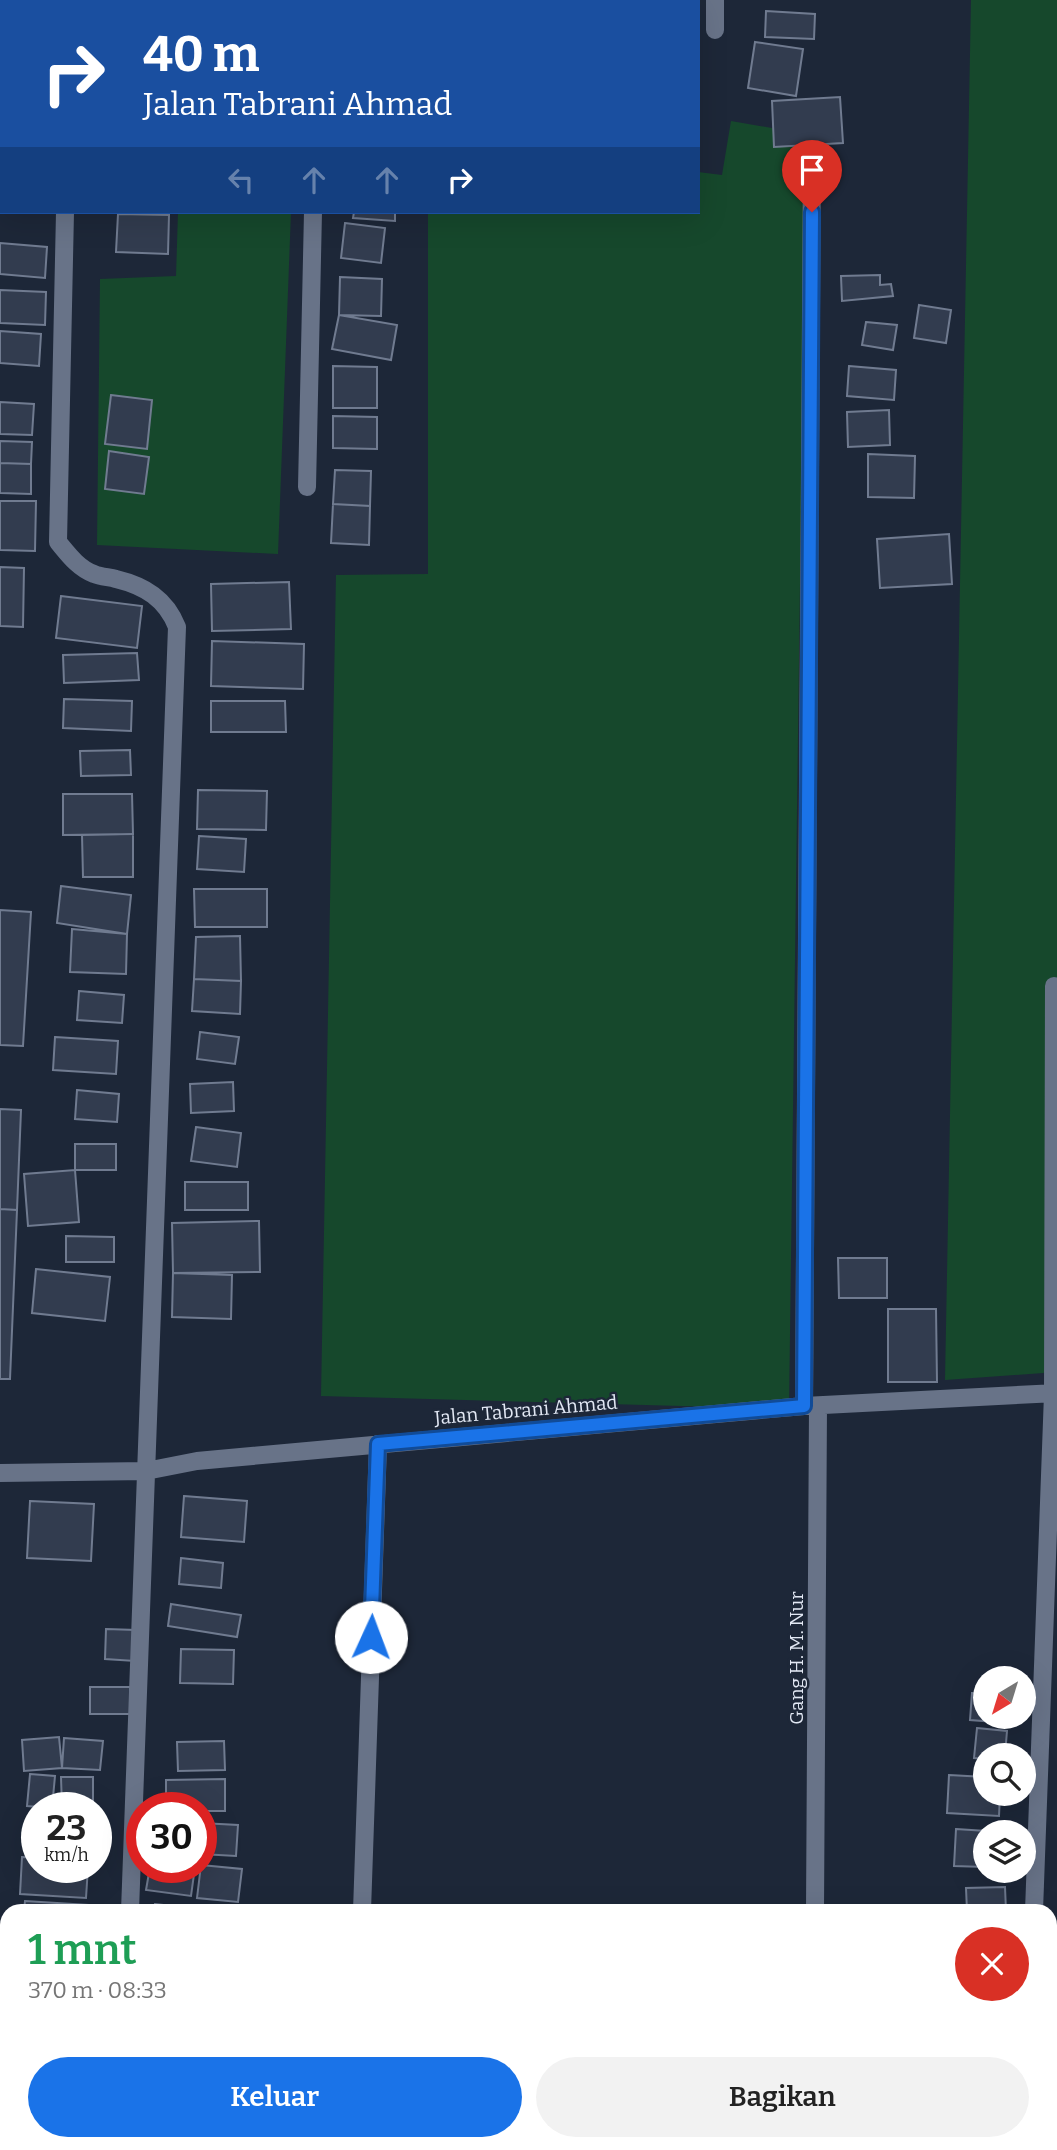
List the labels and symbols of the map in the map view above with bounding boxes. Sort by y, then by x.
pin [782,140,842,212]
street label: Jalan Tabrani Ahmad [433,1391,618,1430]
street label: Gang H. M. Nur [785,1591,808,1725]
position arrow [334,1600,408,1674]
north arrow [973,1666,1036,1729]
speed limit sign: 30 [126,1792,217,1883]

